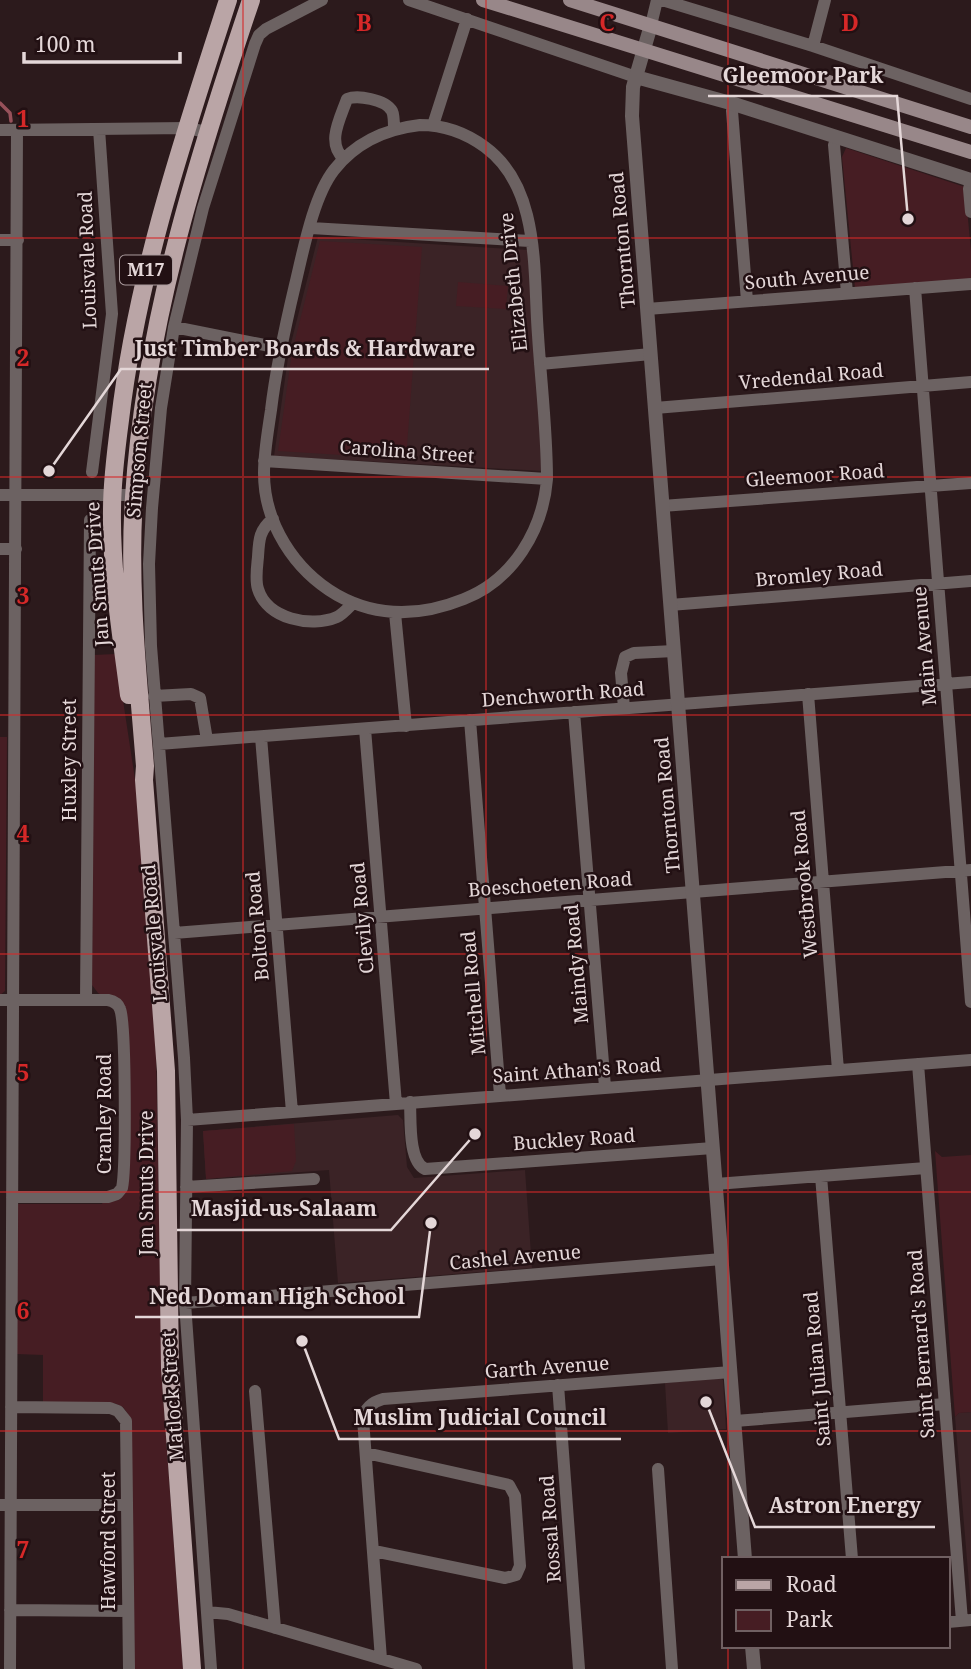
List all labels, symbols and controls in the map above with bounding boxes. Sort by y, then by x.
text: B [356,6,372,38]
text: C [599,6,615,38]
text: D [841,6,859,38]
scale bar [24,21,180,65]
text: 100 m [35,30,96,58]
callout: Gleemoor Park [708,54,897,96]
text: Gleemoor Park [723,61,884,89]
text: 1 [17,102,30,134]
street label: Thornton Road [603,171,641,309]
street label: Louisvale Road [72,190,102,329]
street label: Elizabeth Drive [493,211,533,353]
road number: M17 [120,256,172,284]
street label: South Avenue [744,259,870,295]
callout: Just Timber Boards & Hardware [121,327,489,369]
text: Just Timber Boards & Hardware [134,334,475,362]
text: 2 [17,341,30,373]
street label: Vredendal Road [738,357,885,395]
street label: Simpson Street [120,381,158,519]
street label: Carolina Street [339,433,476,469]
street label: Gleemoor Road [745,457,886,493]
street label: Jan Smuts Drive [79,501,115,648]
street label: Bromley Road [754,555,884,593]
text: 3 [17,579,30,611]
street label: Main Avenue [906,585,942,707]
street label: Denchworth Road [481,675,646,713]
street label: Huxley Street [56,698,82,821]
street label: Thornton Road [648,736,686,874]
street label: Westbrook Road [785,809,823,959]
text: 4 [17,817,30,849]
street label: Clevily Road [344,861,380,975]
street label: Louisvale Road [135,863,173,1003]
street label: Boeschoeten Road [467,865,633,903]
street label: Bolton Road [239,870,275,982]
street label: Maindy Road [558,903,594,1025]
street label: Mitchell Road [455,929,491,1056]
street label: Saint Athan's Road [492,1051,662,1089]
street label: Cranley Road [91,1053,117,1174]
text: 5 [17,1056,30,1088]
street label: Jan Smuts Drive [133,1110,159,1257]
street label: Buckley Road [512,1122,636,1156]
callout: Masjid-us-Salaam [177,1188,391,1230]
text: Masjid-us-Salaam [191,1194,377,1222]
street label: Cashel Avenue [448,1238,582,1276]
street label: Saint Bernard's Road [901,1248,941,1439]
callout: Ned Doman High School [135,1275,419,1317]
text: Ned Doman High School [149,1282,405,1310]
street label: Saint Julian Road [797,1290,837,1448]
text: 6 [17,1294,30,1326]
street label: Matlock Street [154,1330,190,1462]
street label: Garth Avenue [484,1350,610,1384]
callout: Muslim Judicial Council [339,1397,621,1439]
text: Muslim Judicial Council [353,1403,607,1431]
street label: Hawford Street [95,1471,121,1610]
street label: Rossal Road [533,1474,567,1584]
callout: Astron Energy [755,1485,935,1527]
text: Astron Energy [769,1491,922,1519]
text: 7 [17,1533,30,1565]
legend [722,1557,950,1648]
text: Road [786,1570,837,1598]
text: Park [786,1605,833,1633]

